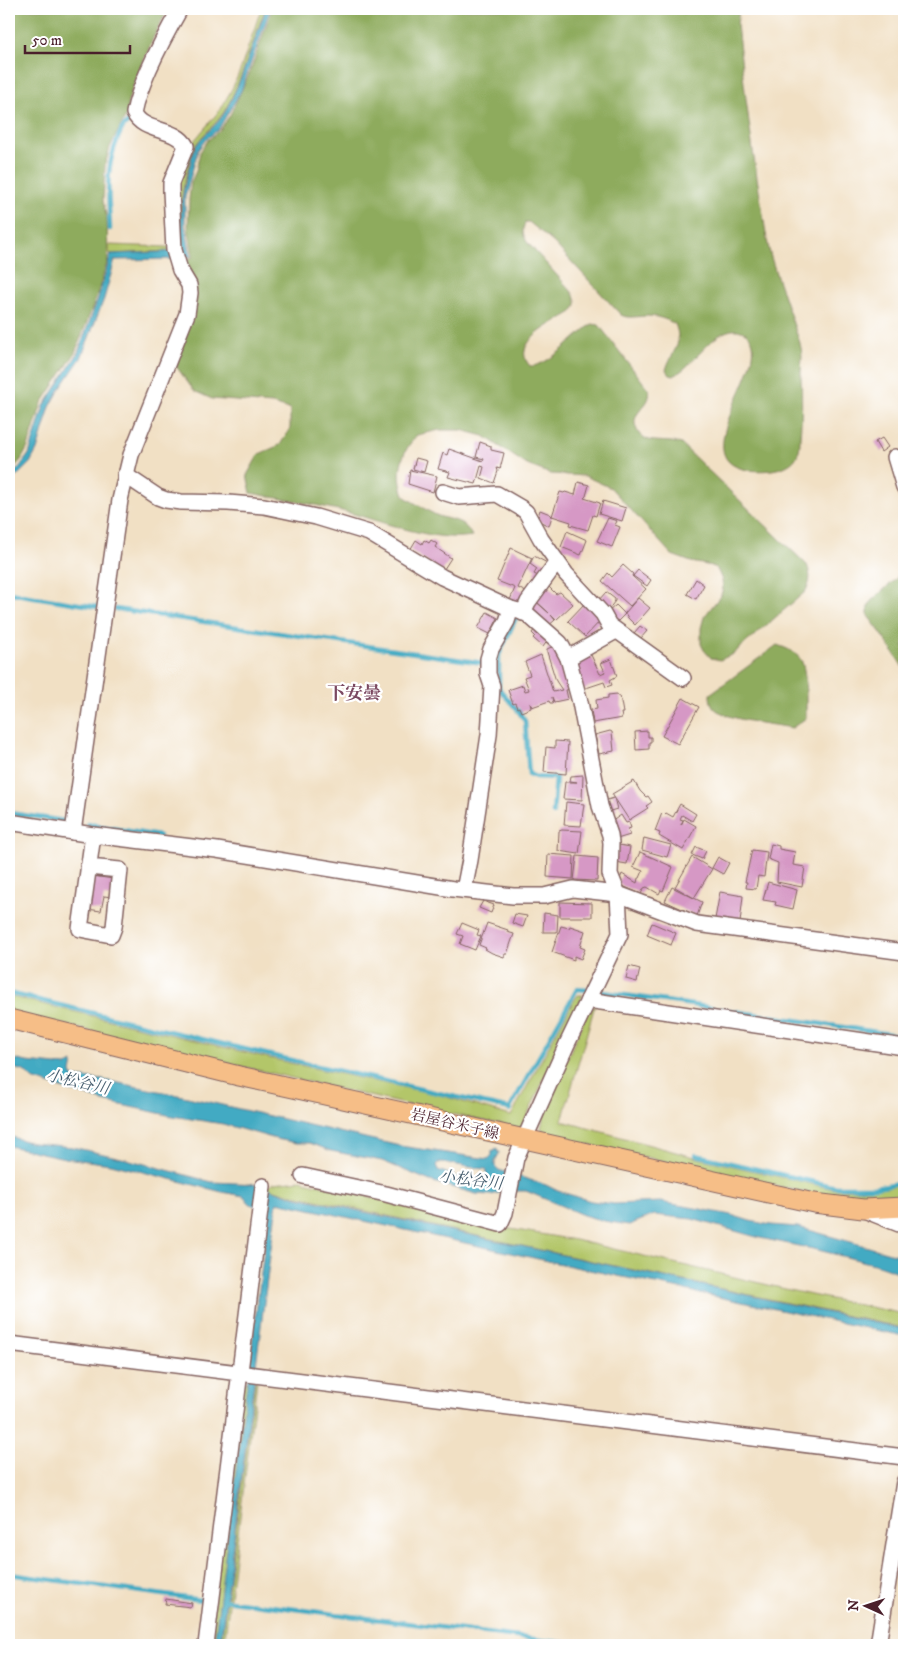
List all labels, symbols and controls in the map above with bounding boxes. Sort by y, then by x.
scale bar [25,22,130,54]
text: 50 m [32,31,62,50]
district label: 下安曇 [327,683,381,705]
water label: 小松谷川 [44,1065,113,1099]
street label: 岩屋谷米子線 [409,1105,501,1144]
water label: 小松谷川 [438,1166,506,1194]
north arrow [840,1582,890,1632]
text: N [845,1599,863,1612]

